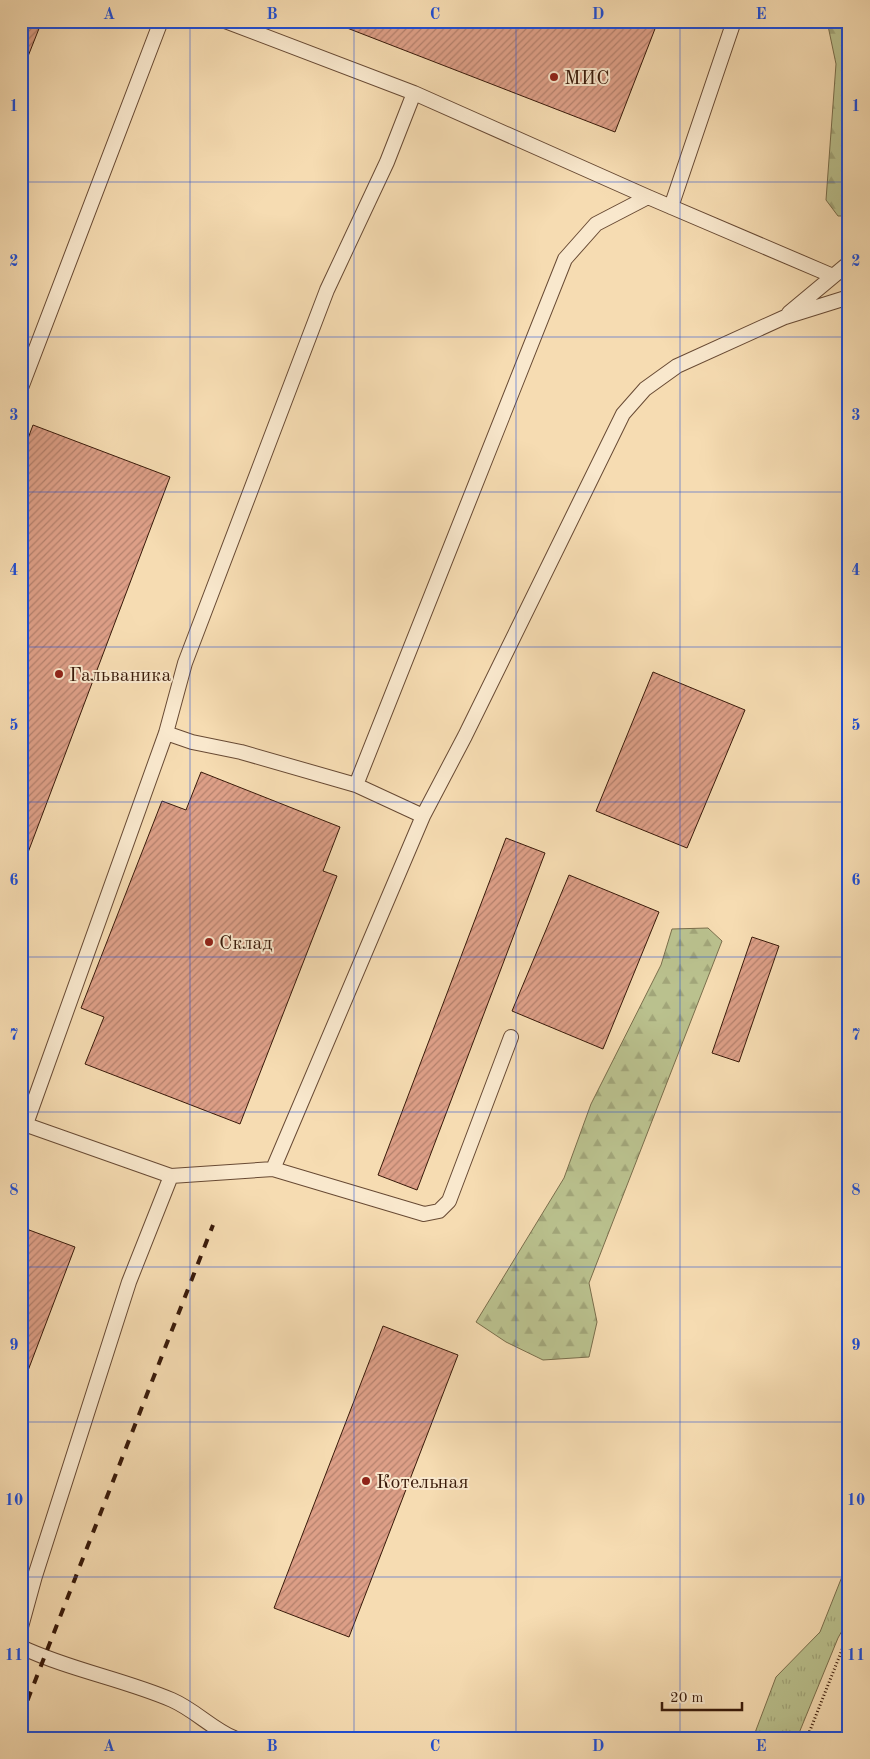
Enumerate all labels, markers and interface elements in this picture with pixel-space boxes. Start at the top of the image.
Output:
text: A [103,7,115,23]
text: B [266,7,278,23]
text: C [430,7,440,23]
text: D [592,7,604,23]
text: E [755,7,767,23]
place label: МИС [564,69,610,89]
marker: МИС [548,71,560,83]
text: 1 [9,99,19,115]
text: 1 [851,99,861,115]
text: 2 [9,254,19,270]
text: 2 [851,254,861,270]
text: 3 [9,408,19,424]
text: 3 [851,408,861,424]
text: 4 [9,563,19,579]
text: 4 [851,563,861,579]
place label: Гальваника [69,666,171,686]
marker: Гальваника [53,668,65,680]
text: 5 [9,718,19,734]
text: 5 [851,718,861,734]
text: 6 [9,873,19,889]
text: 6 [851,873,861,889]
place label: Склад [219,934,272,954]
marker: Склад [203,936,215,948]
text: 7 [9,1028,19,1044]
text: 7 [851,1028,861,1044]
text: 8 [9,1183,19,1199]
text: 8 [851,1183,861,1199]
text: 9 [9,1338,19,1354]
text: 9 [851,1338,861,1354]
place label: Котельная [376,1473,469,1493]
marker: Котельная [360,1475,372,1487]
text: 10 [5,1493,23,1509]
text: 10 [847,1493,865,1509]
text: 11 [5,1648,23,1664]
text: 11 [847,1648,865,1664]
scale bar [662,1679,742,1711]
text: 20 m [670,1691,704,1706]
text: A [103,1739,115,1755]
text: B [266,1739,278,1755]
text: C [430,1739,440,1755]
text: D [592,1739,604,1755]
text: E [755,1739,767,1755]

